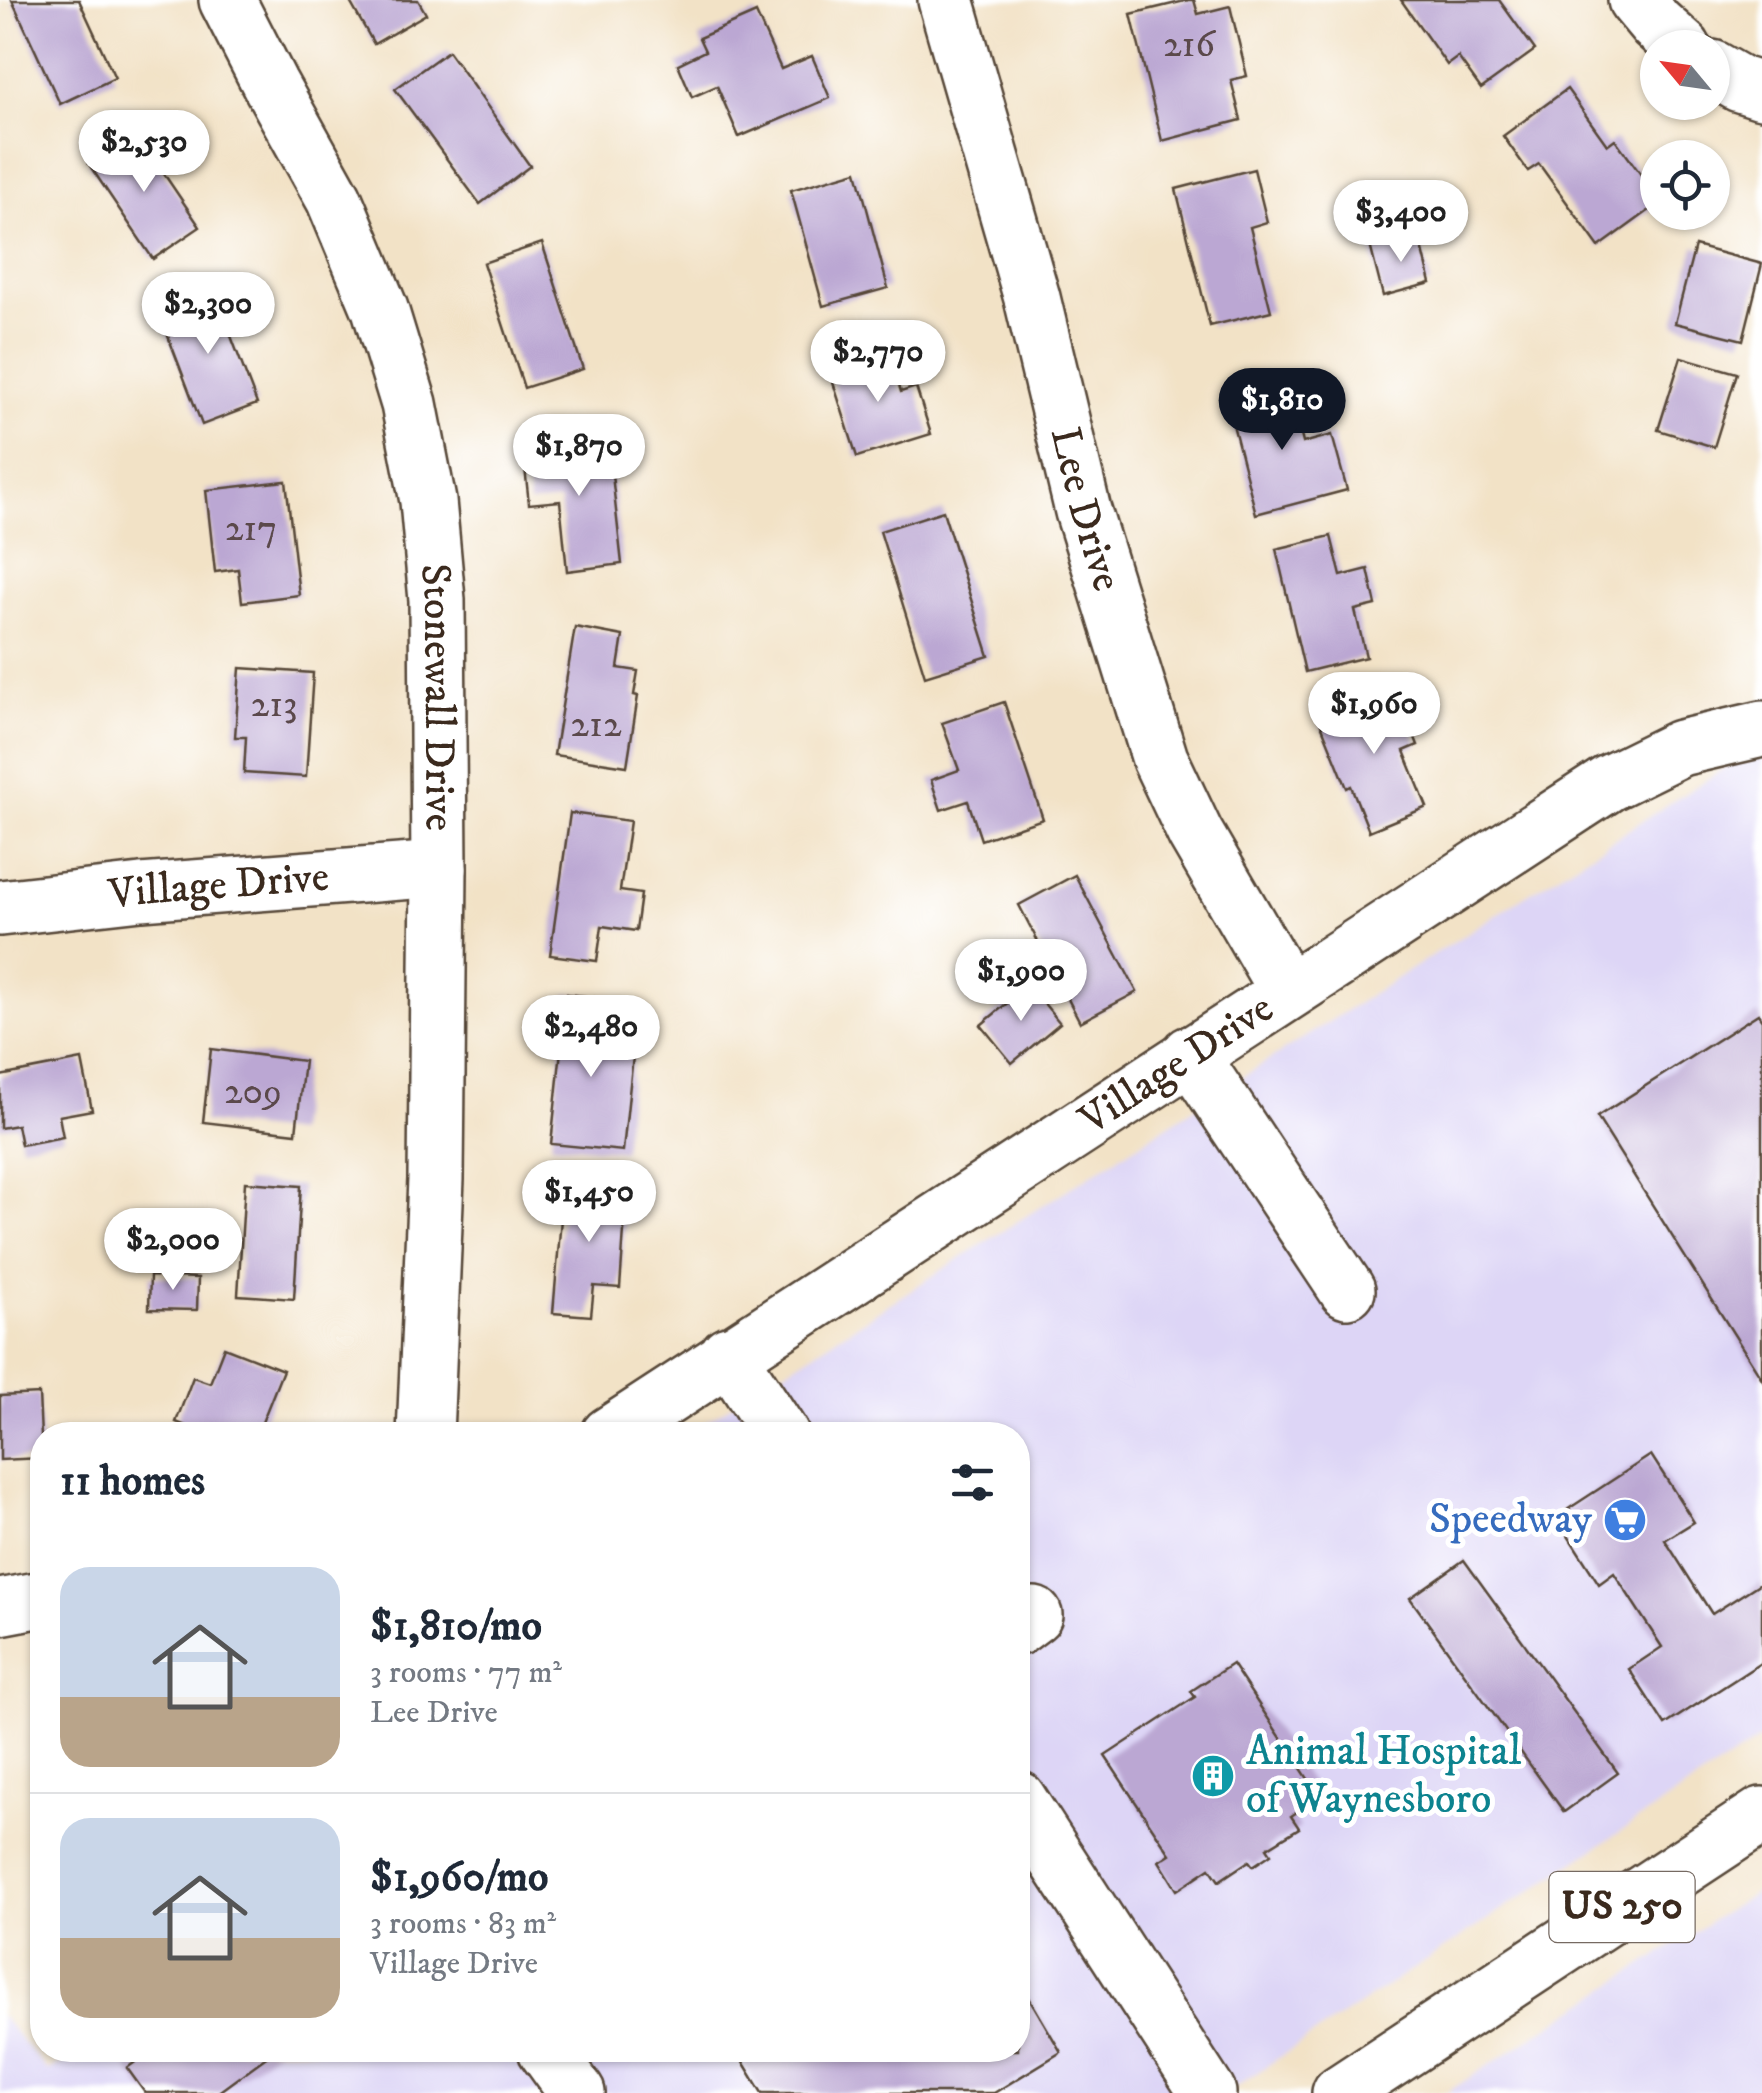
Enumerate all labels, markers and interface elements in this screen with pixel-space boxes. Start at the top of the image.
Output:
house number: 216 [1163,21,1216,69]
north arrow [1640,30,1730,120]
map controls [1640,30,1730,230]
pin: $2,530 [63,110,225,195]
text: $2,530 [101,122,187,162]
button: locate [1640,140,1730,230]
pin: $3,400 [1320,180,1482,265]
text: $3,400 [1355,192,1447,232]
pin: $2,300 [127,272,289,357]
text: $2,300 [164,284,252,324]
pin: $2,770 [797,320,959,405]
text: $2,770 [832,332,924,372]
pin: $1,810 [1201,368,1363,453]
text: $1,810 [1241,380,1323,420]
pin: $1,870 [498,414,660,499]
street label: Lee Drive [1038,422,1132,598]
text: $1,870 [535,426,623,466]
house number: 217 [225,505,277,553]
street label: Stonewall Drive [408,561,465,831]
pin: $1,960 [1293,672,1455,757]
house number: 213 [251,681,297,729]
text: $1,960 [1330,684,1418,724]
house number: 212 [570,701,622,749]
street label: Village Drive [105,852,331,922]
pin: $1,900 [940,939,1102,1024]
text: $1,900 [977,951,1065,991]
street label: Village Drive [1070,983,1284,1147]
pin: $2,480 [510,995,672,1080]
text: $2,480 [544,1007,638,1047]
house number: 209 [224,1068,282,1116]
pin: $1,450 [508,1160,670,1245]
text: $1,450 [544,1172,634,1212]
pin: $2,000 [92,1208,254,1293]
text: $2,000 [126,1220,220,1260]
icon: filters [945,1455,1000,1510]
text: 11 homes [60,1456,205,1508]
place label: Speedway [1429,1494,1593,1546]
supermarket icon: Speedway [1602,1497,1648,1543]
text: $1,810/mo [370,1601,542,1653]
icon: home [140,1607,260,1727]
text: 3 rooms · 77 m² [370,1653,562,1693]
text: Lee Drive [370,1693,498,1733]
place label: Animal Hospital of Waynesboro [1246,1726,1522,1826]
building icon: Animal Hospital of Waynesboro [1190,1753,1236,1799]
text: $1,960/mo [370,1852,548,1904]
icon: home [140,1858,260,1978]
road number: US 250 [1550,1872,1694,1942]
text: 3 rooms · 83 m² [370,1904,556,1944]
text: Village Drive [370,1944,538,1984]

